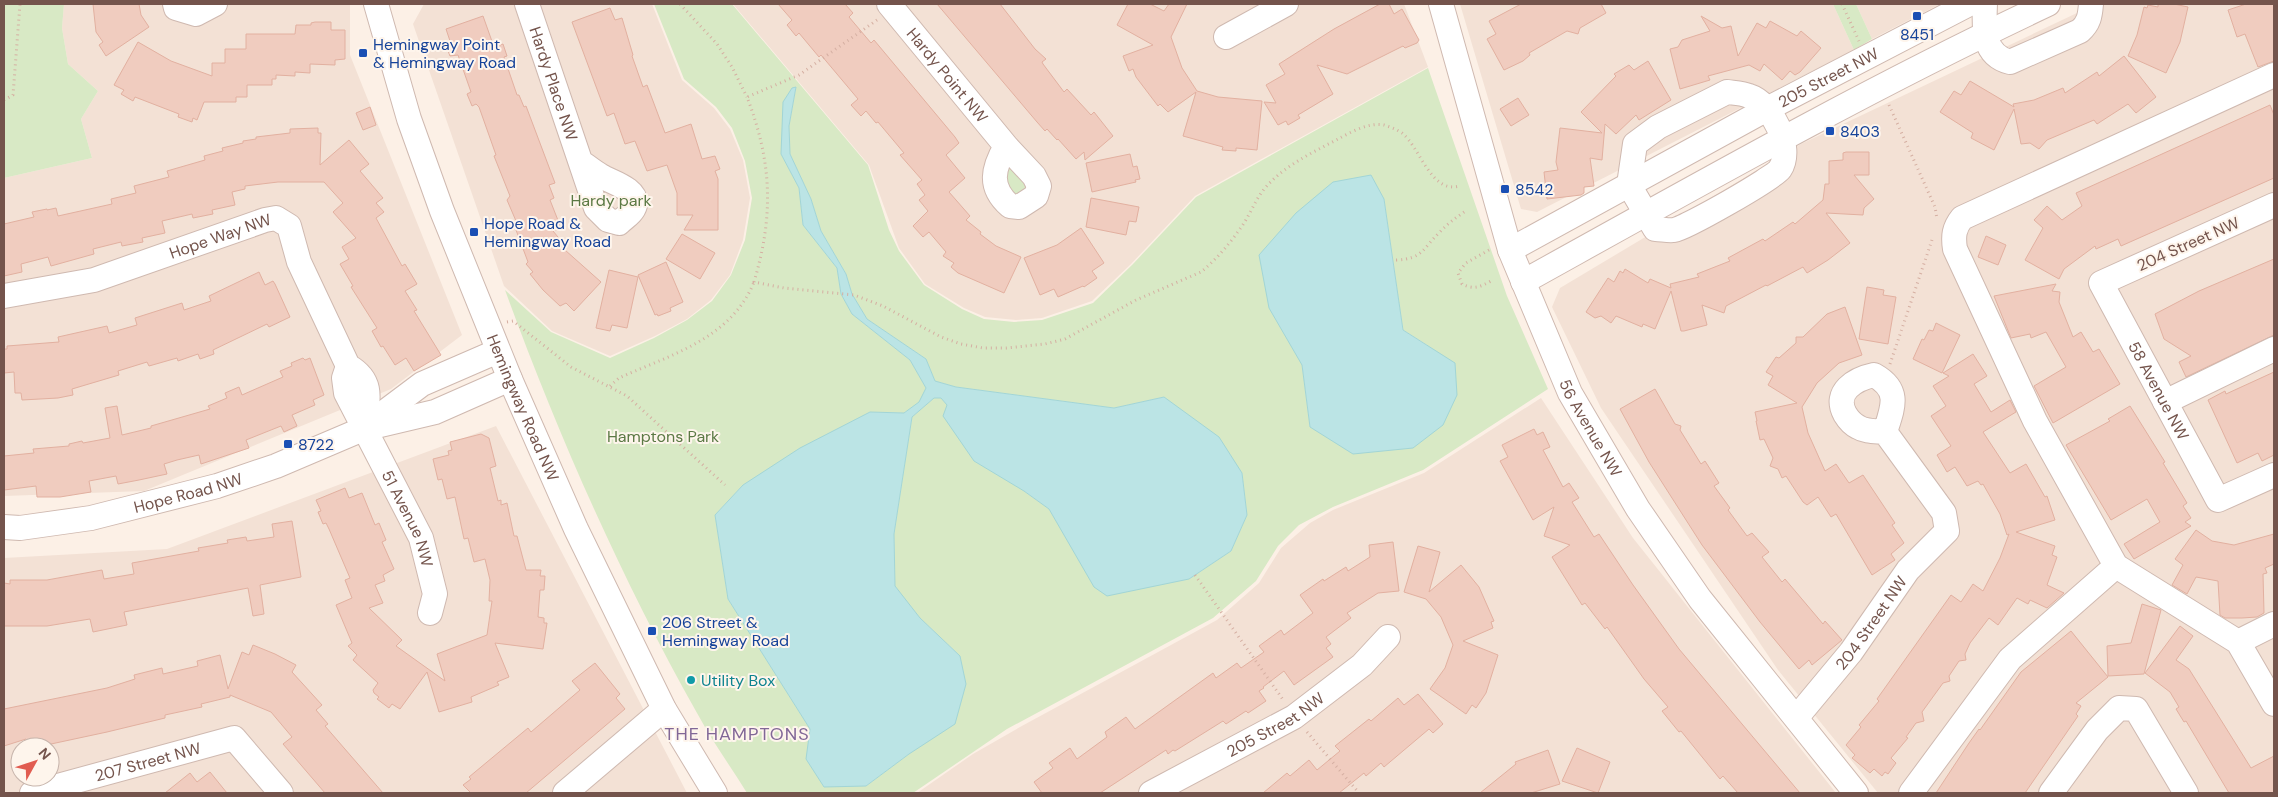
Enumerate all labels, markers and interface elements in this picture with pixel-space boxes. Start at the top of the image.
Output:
marker: 8451 [1911,10,1923,22]
street label: Hardy Point NW [902,23,993,127]
street label: Hardy Place NW [525,24,583,144]
place label: 8451 [1900,24,1934,45]
place label: Hemingway Point & Hemingway Road [373,34,516,73]
street label: 205 Street NW [1774,42,1882,112]
marker: Hemingway Point & Hemingway Road [357,47,369,59]
place label: 8403 [1840,121,1880,142]
marker: 8403 [1824,125,1836,137]
place label: 8542 [1515,179,1553,200]
marker: 8542 [1499,183,1511,195]
park label: Hardy park [570,190,652,211]
street label: Hope Way NW [166,208,274,263]
street label: 204 Street NW [2133,212,2243,276]
place label: Hope Road & Hemingway Road [484,213,611,252]
marker: Hope Road & Hemingway Road [468,226,480,238]
street label: Hemingway Road NW [482,331,564,485]
street label: 58 Avenue NW [2124,338,2194,444]
street label: 56 Avenue NW [1555,376,1627,481]
park label: Hamptons Park [607,426,719,447]
place label: 8722 [298,434,334,455]
marker: 8722 [282,438,294,450]
street label: 51 Avenue NW [377,466,438,569]
street label: Hope Road NW [131,467,246,517]
street label: 204 Street NW [1830,571,1912,674]
place label: 206 Street & Hemingway Road [662,612,789,651]
marker: 206 Street & Hemingway Road [646,625,658,637]
place label: Utility Box [701,670,775,691]
marker: Utility Box [685,674,697,686]
street label: 205 Street NW [1223,687,1329,762]
district label: THE HAMPTONS [664,722,810,746]
north arrow [10,737,60,787]
street label: 207 Street NW [93,737,204,786]
text: N [35,744,55,763]

